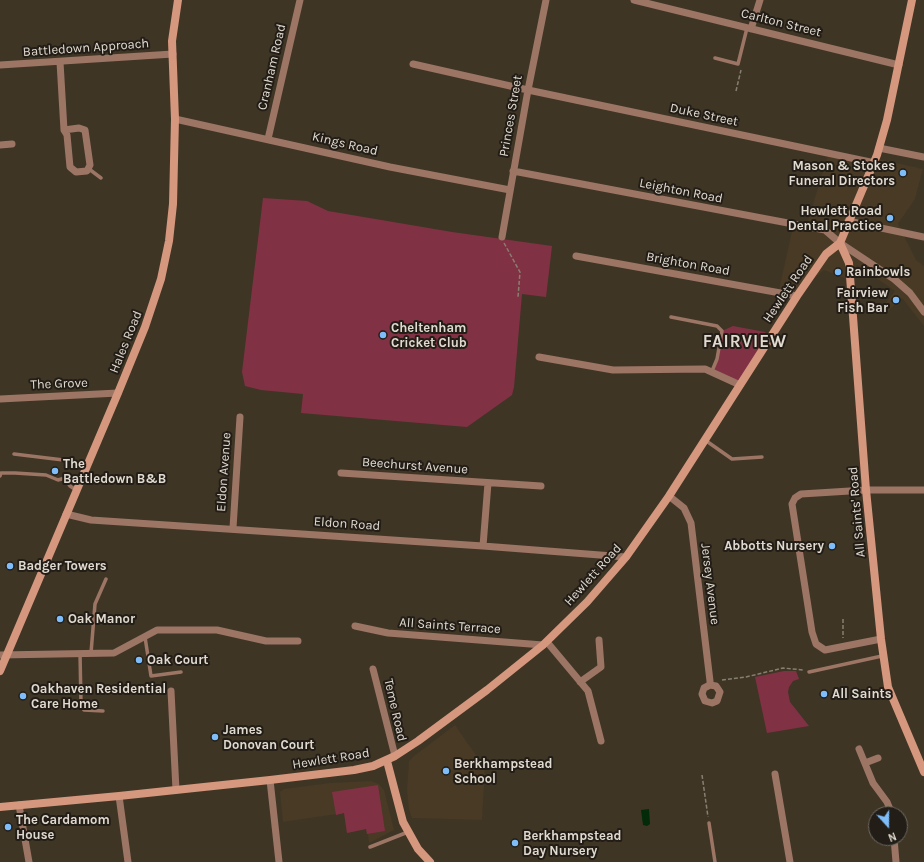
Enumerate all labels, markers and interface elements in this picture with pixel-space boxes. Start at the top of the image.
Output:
street label: Carlton Street [739,6,823,40]
street label: Cranham Road [255,22,289,112]
street label: Battledown Approach [22,36,150,60]
street label: Princes Street [496,74,526,158]
street label: Duke Street [669,100,739,130]
street label: Kings Road [311,129,379,159]
place label: Mason & Stokes Funeral Directors [789,158,895,189]
marker: Mason & Stokes Funeral Directors [898,168,908,178]
street label: Leighton Road [638,175,724,207]
place label: Hewlett Road Dental Practice [788,203,882,234]
marker: Hewlett Road Dental Practice [885,213,895,223]
street label: Brighton Road [645,249,731,279]
street label: Hewlett Road [760,252,816,326]
place label: Rainbowls [846,264,910,280]
marker: Rainbowls [833,267,843,277]
place label: Fairview Fish Bar [836,285,888,316]
marker: Fairview Fish Bar [891,295,901,305]
street label: Hales Road [106,308,146,376]
place label: Cheltenham Cricket Club [391,320,467,351]
marker: Cheltenham Cricket Club [378,330,388,340]
district label: FAIRVIEW [703,332,787,352]
street label: The Grove [30,375,88,393]
street label: Eldon Avenue [213,432,235,512]
street label: Beechurst Avenue [362,455,468,477]
place label: The Battledown B&B [63,456,166,487]
marker: The Battledown B&B [50,466,60,476]
street label: All Saints' Road [845,466,869,558]
street label: Eldon Road [313,514,381,534]
place label: Abbotts Nursery [724,538,824,554]
street label: Hewlett Road [561,541,625,609]
marker: Abbotts Nursery [827,541,837,551]
street label: Jersey Avenue [697,542,723,626]
place label: Badger Towers [18,558,107,574]
marker: Badger Towers [5,561,15,571]
place label: Oak Manor [68,611,135,627]
marker: Oak Manor [55,614,65,624]
street label: All Saints Terrace [399,615,501,637]
place label: Oak Court [147,652,208,668]
marker: Oak Court [134,655,144,665]
street label: Teme Road [380,677,410,743]
place label: Oakhaven Residential Care Home [31,681,166,712]
place label: All Saints [832,686,892,702]
marker: All Saints [819,689,829,699]
marker: Oakhaven Residential Care Home [18,691,28,701]
place label: James Donovan Court [223,722,314,753]
marker: James Donovan Court [210,732,220,742]
street label: Hewlett Road [291,745,371,773]
place label: Berkhampstead School [454,756,553,787]
marker: Berkhampstead School [441,766,451,776]
north arrow [868,806,908,846]
place label: The Cardamom House [16,812,110,843]
marker: The Cardamom House [3,822,13,832]
place label: Berkhampstead Day Nursery [523,828,622,859]
text: N [886,829,898,844]
marker: Berkhampstead Day Nursery [510,838,520,848]

